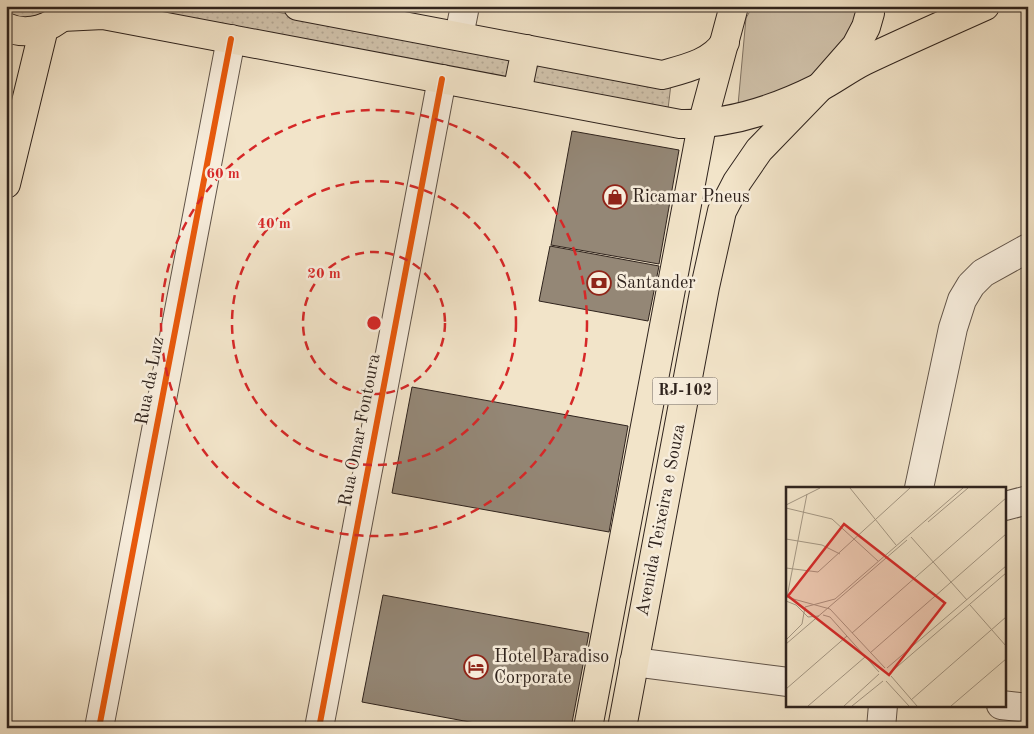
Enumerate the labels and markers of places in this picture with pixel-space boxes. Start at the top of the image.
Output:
shop icon: Ricamar Pneus [602,184,628,210]
place label: Ricamar Pneus [632,188,750,206]
bank icon: Santander [586,270,612,296]
place label: Santander [616,274,696,292]
centre of rings [365,314,383,332]
place label: Hotel Paradiso Corporate [494,648,609,687]
hotel icon: Hotel Paradiso Corporate [463,654,489,680]

